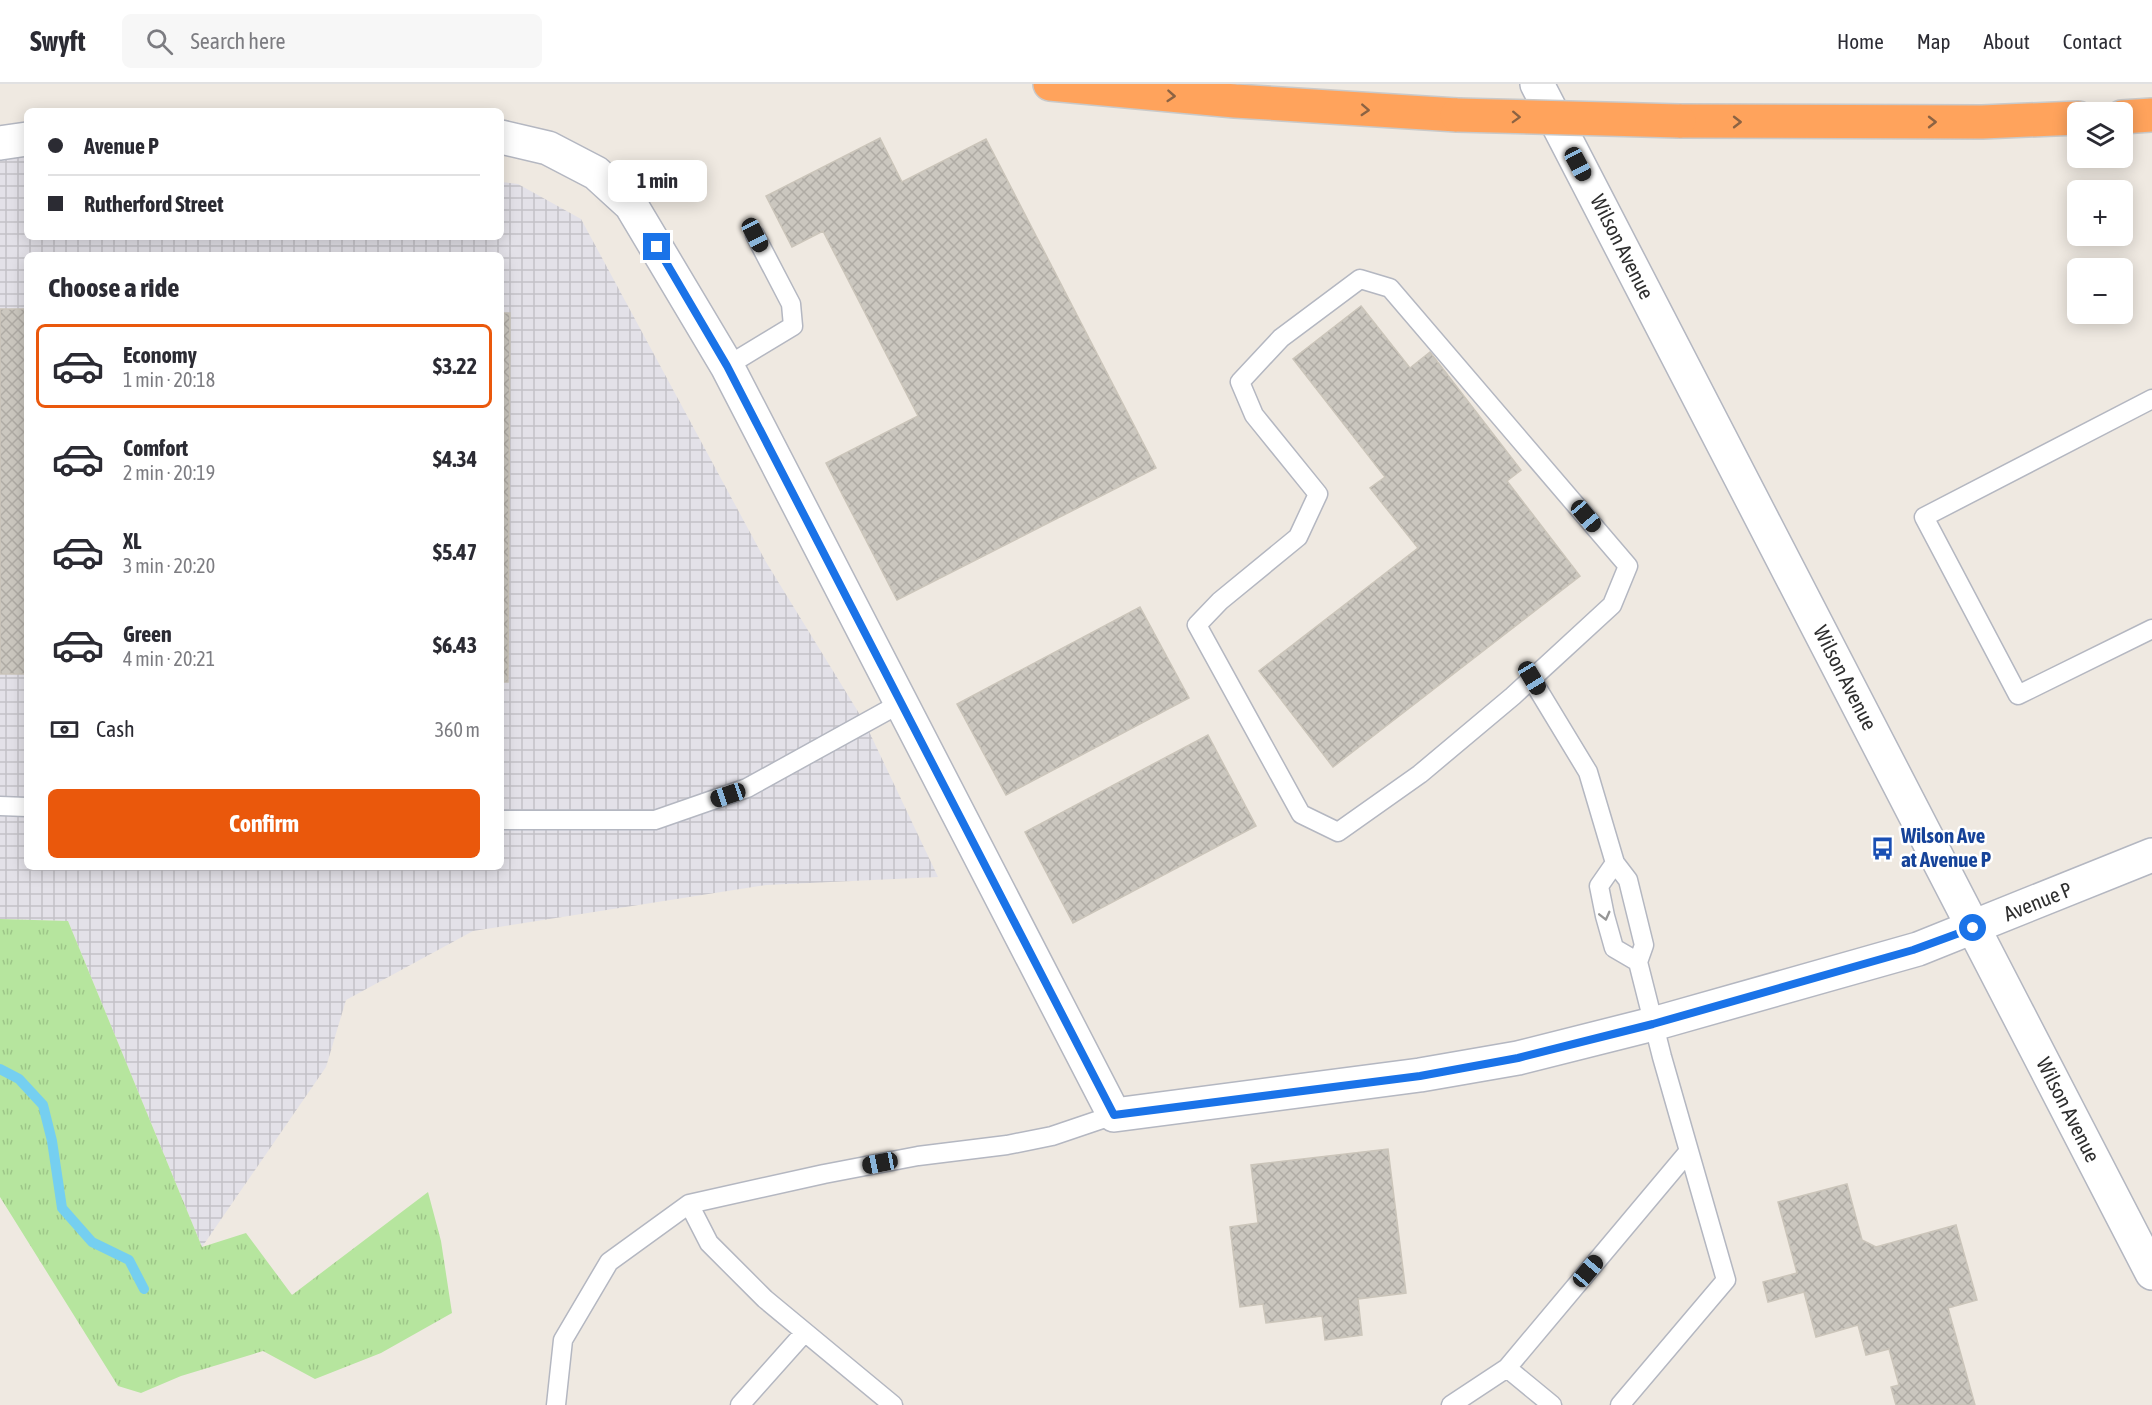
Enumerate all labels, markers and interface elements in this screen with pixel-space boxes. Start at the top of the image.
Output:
search box [122,14,542,68]
text: Swyft [30,25,86,57]
icon: search [143,25,176,58]
text: Search here [191,28,285,54]
text: Home [1837,29,1884,53]
text: Map [1917,29,1951,53]
text: About [1984,29,2030,53]
text: Contact [2063,29,2122,53]
one-way arrow [1166,89,1175,102]
map controls [2067,102,2133,324]
button: layers [2067,102,2133,168]
one-way arrow [1361,103,1370,116]
one-way arrow [1511,111,1520,123]
one-way arrow [1733,116,1742,128]
one-way arrow [1928,116,1937,128]
text: Avenue P [84,133,159,159]
car [1562,144,1594,184]
callout: 1 min [608,160,706,202]
text: 1 min [637,169,678,192]
button: + [2067,180,2133,246]
street label: Wilson Avenue [1586,190,1659,303]
text: Rutherford Street [84,191,224,217]
car [739,215,771,255]
route end [643,233,670,260]
button: − [2067,258,2133,324]
text: Choose a ride [48,272,180,303]
icon: car [51,339,105,393]
text: Economy [123,342,197,368]
text: $3.22 [433,353,477,379]
text: 1 min · 20:18 [123,368,215,391]
icon: car [51,432,105,486]
text: Comfort [123,435,188,461]
text: $4.34 [433,446,477,472]
text: 2 min · 20:19 [123,461,215,484]
car [1568,496,1604,536]
icon: car [51,525,105,579]
text: XL [123,528,141,554]
text: $5.47 [433,539,477,565]
text: 3 min · 20:20 [123,554,215,577]
icon: car [51,618,105,672]
text: Green [123,621,172,647]
street label: Wilson Avenue [1809,621,1882,734]
text: $6.43 [433,632,477,658]
text: 4 min · 20:21 [123,647,215,670]
car [1515,658,1549,698]
icon: cash [48,713,81,746]
text: Cash [96,716,135,742]
text: 360 m [435,718,480,741]
car [708,781,748,809]
button: Confirm [48,789,480,858]
place label: Wilson Ave at Avenue P [1900,823,1992,871]
bus stop icon: Wilson Ave at Avenue P [1870,835,1896,861]
street label: Avenue P [2000,877,2075,926]
one-way arrow [1598,911,1611,921]
route start [1959,914,1986,941]
street label: Wilson Avenue [2032,1053,2105,1166]
car [861,1151,899,1175]
car [1570,1251,1606,1291]

